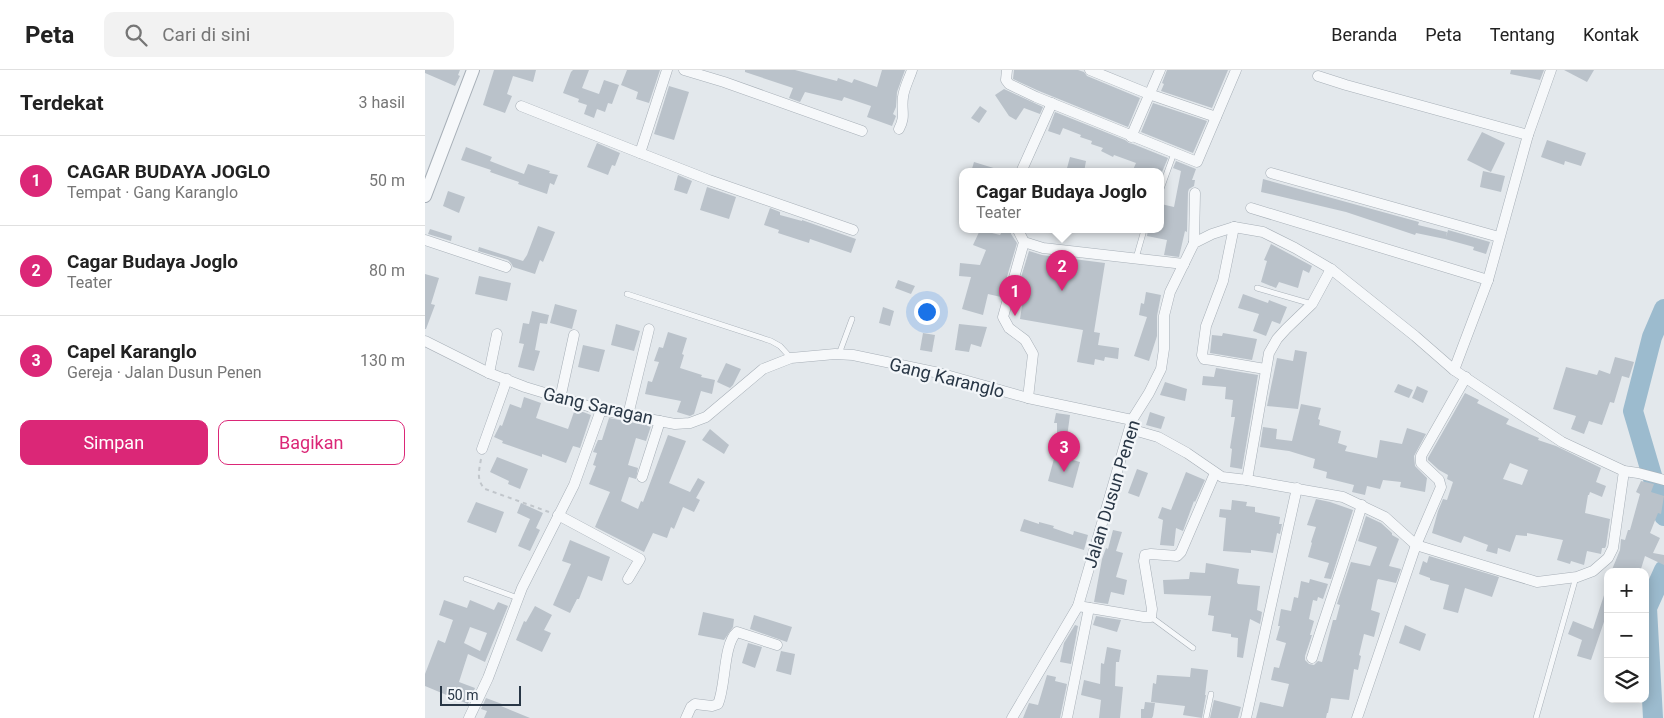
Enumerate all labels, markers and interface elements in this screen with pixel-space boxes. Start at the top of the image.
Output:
search box [104,12,454,57]
text: Peta [25,21,74,49]
icon: search [122,21,150,49]
text: Cari di sini [162,23,250,46]
text: Beranda [1331,24,1397,45]
text: Peta [1425,24,1462,45]
text: Tentang [1490,24,1555,45]
text: Kontak [1583,24,1639,45]
text: Terdekat [20,91,104,115]
text: 3 hasil [358,93,405,112]
text: CAGAR BUDAYA JOGLO [67,160,270,183]
popup [959,168,1164,233]
text: 1 [31,171,41,190]
text: 50 m [369,171,405,190]
text: Cagar Budaya Joglo [976,180,1147,203]
text: Tempat · Gang Karanglo [67,183,238,202]
text: Teater [976,203,1021,222]
text: Cagar Budaya Joglo [67,250,238,273]
pin: 2 [1046,250,1078,291]
text: 2 [31,261,41,280]
text: 80 m [369,261,405,280]
text: Teater [67,273,112,292]
pin: 1 [999,275,1031,316]
your location [914,299,940,325]
text: Capel Karanglo [67,340,197,363]
text: 3 [31,351,41,370]
text: 130 m [360,351,405,370]
street label: Gang Karanglo [887,353,1007,402]
text: Gereja · Jalan Dusun Penen [67,363,262,382]
street label: Gang Saragan [541,383,655,428]
street label: Jalan Dusun Penen [1079,417,1144,570]
button: Simpan [20,420,208,465]
button: Bagikan [218,420,405,465]
pin: 3 [1048,431,1080,472]
map controls [1604,568,1649,703]
button: + [1604,568,1649,613]
button: − [1604,613,1649,658]
button: layers [1604,658,1649,703]
scale bar [440,683,521,706]
text: 50 m [447,687,479,703]

